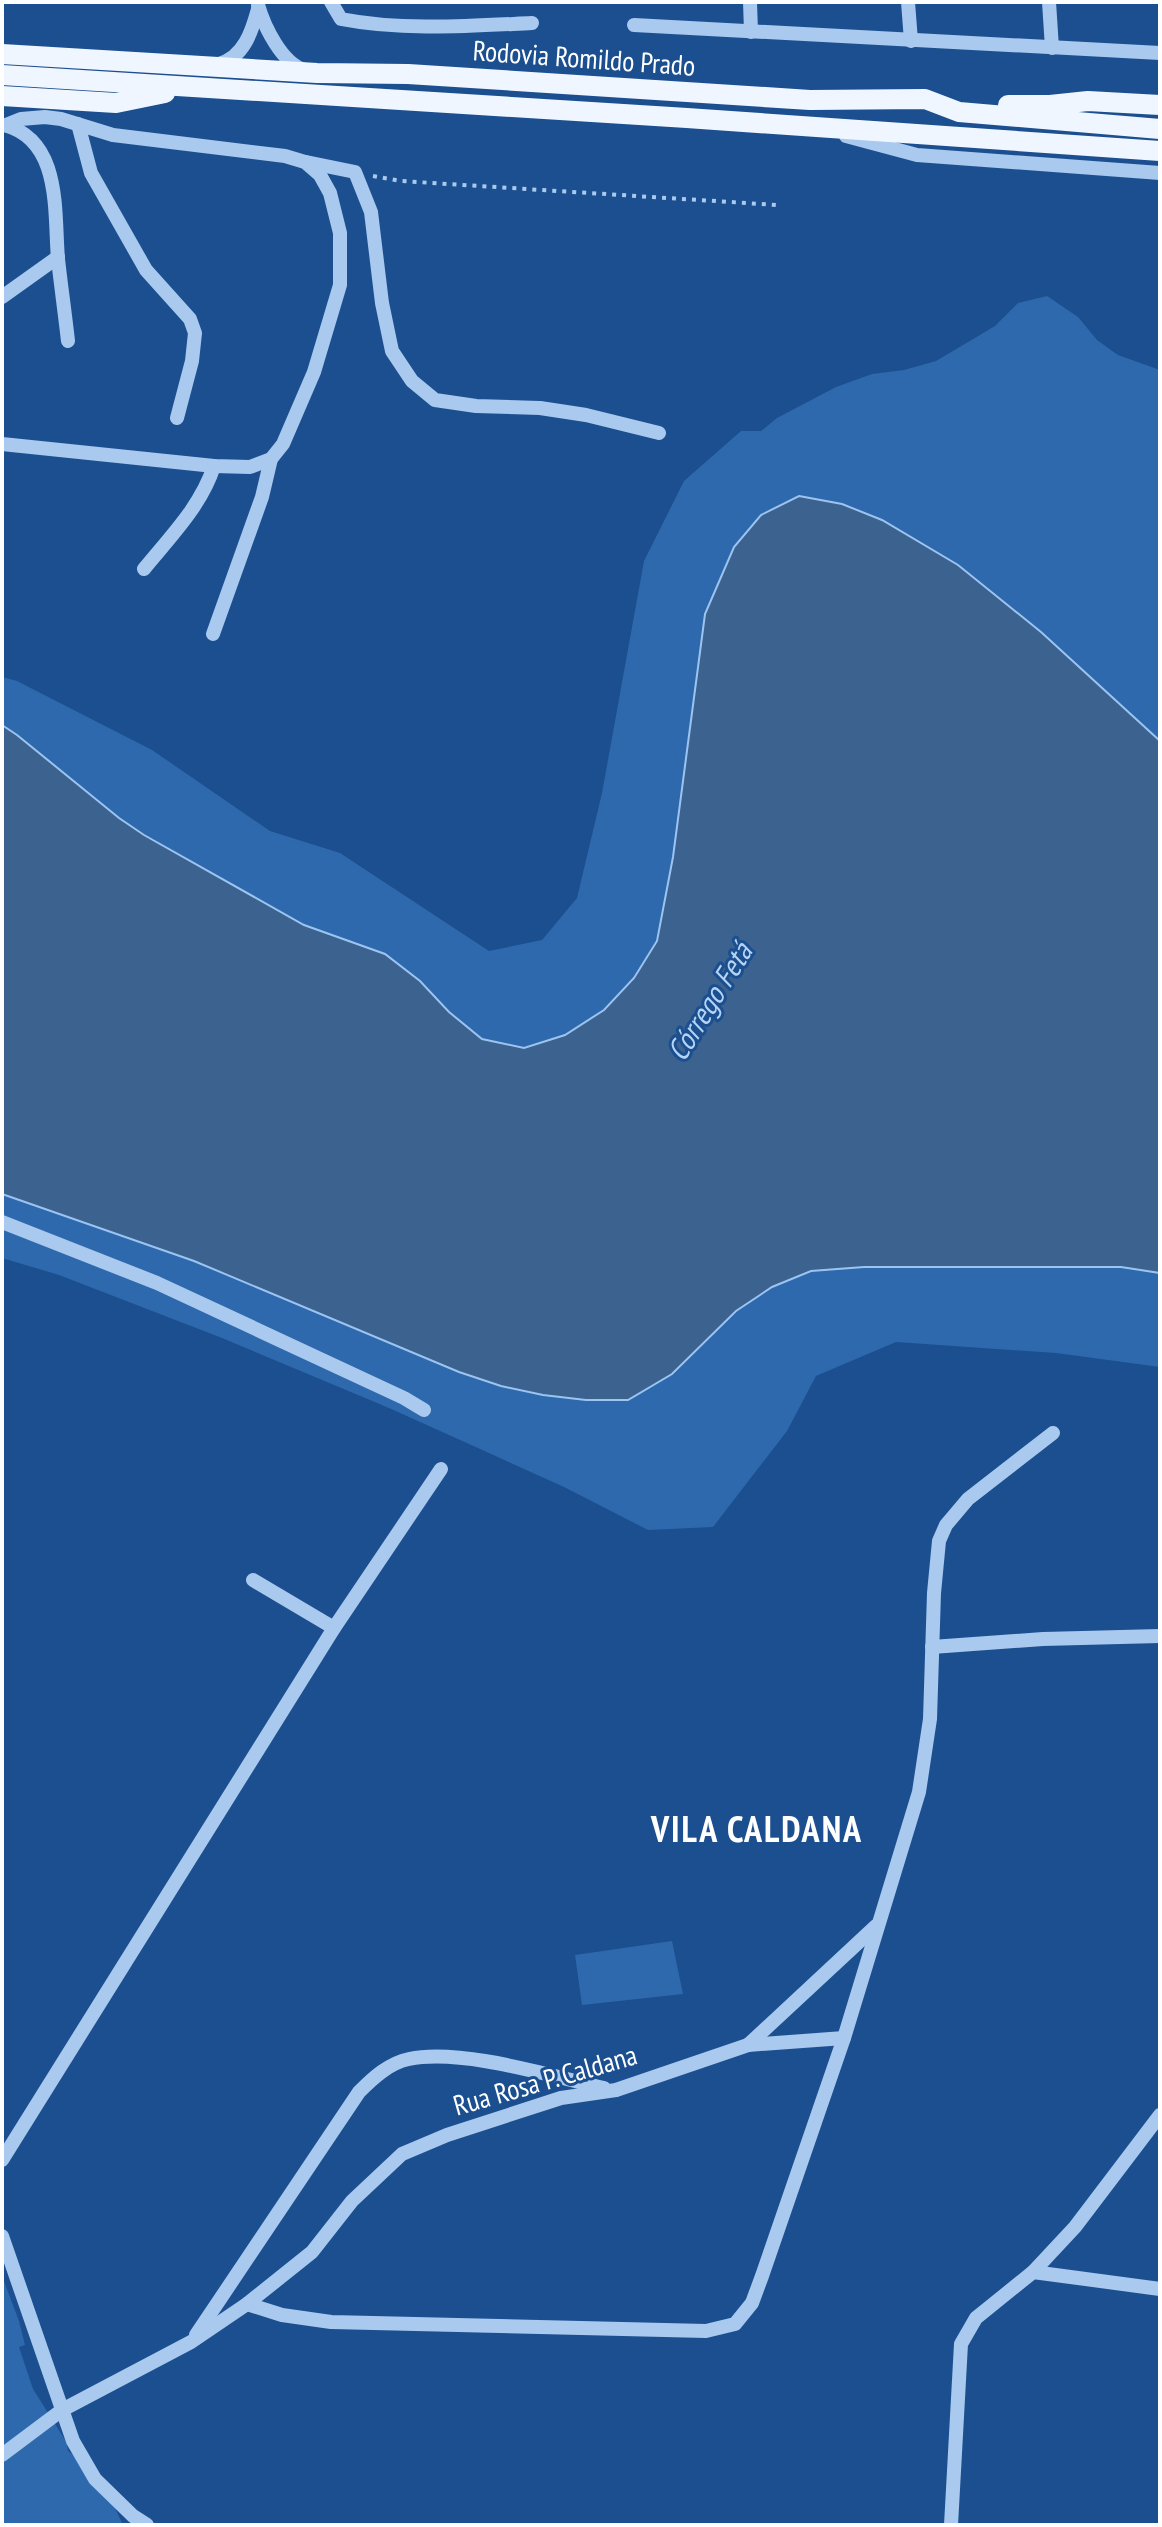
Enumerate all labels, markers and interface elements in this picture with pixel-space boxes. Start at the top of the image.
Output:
street label: Rodovia Romildo Prado [472,31,696,84]
water label: Córrego Fetá [657,933,761,1067]
district label: VILA CALDANA [650,1805,863,1852]
street label: Rua Rosa P. Caldana [449,2036,641,2123]

